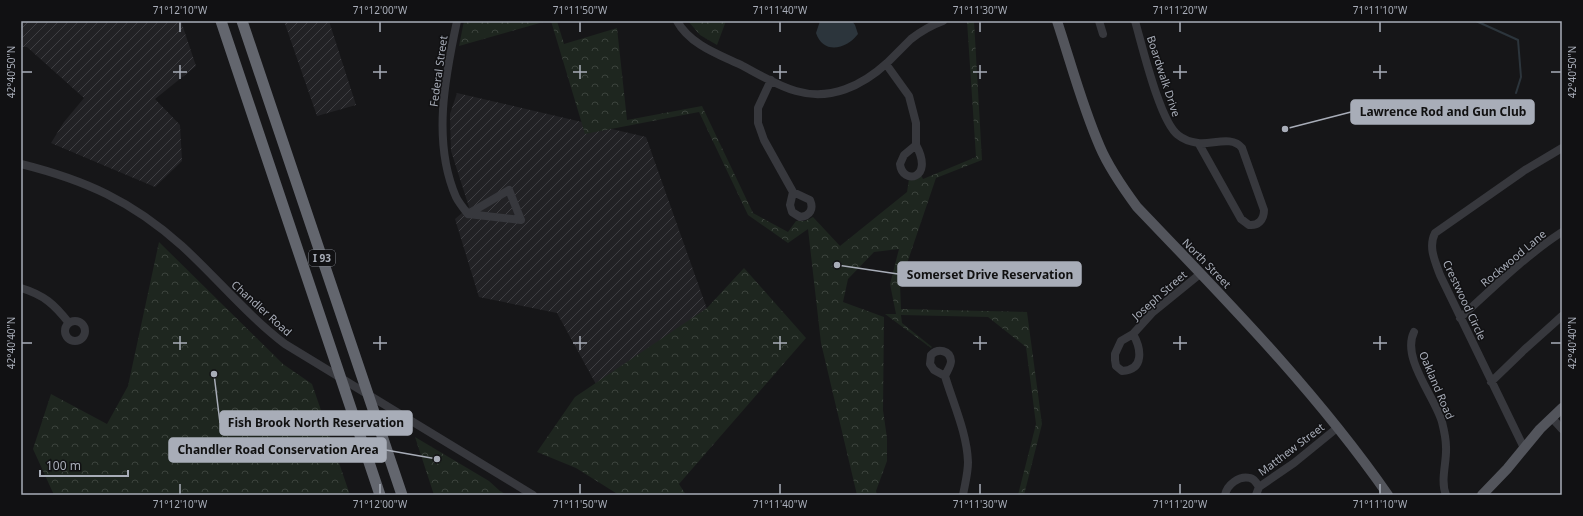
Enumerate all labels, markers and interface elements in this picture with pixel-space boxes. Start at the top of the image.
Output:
text: 71°12'10"W [153,3,208,17]
text: 71°12'00"W [353,3,408,17]
text: 71°11'50"W [553,3,608,17]
text: 71°11'40"W [753,3,808,17]
text: 71°11'30"W [953,3,1008,17]
text: 71°11'20"W [1153,3,1208,17]
text: 71°11'10"W [1353,3,1408,17]
street label: Boardwalk Drive [1144,33,1184,119]
street label: Federal Street [426,34,450,108]
text: 42°40'50"N [4,46,18,98]
text: 42°40'50"N [1565,46,1579,98]
callout: Lawrence Rod and Gun Club [1351,100,1534,124]
text: Lawrence Rod and Gun Club [1360,103,1527,120]
street label: Rockwood Lane [1477,226,1549,290]
street label: North Street [1179,235,1235,291]
road number: I 93 [309,250,335,266]
street label: Crestwood Circle [1440,258,1490,342]
callout: Somerset Drive Reservation [898,262,1081,286]
text: Somerset Drive Reservation [907,266,1073,283]
street label: Joseph Street [1128,267,1190,324]
street label: Chandler Road [229,277,295,339]
text: 42°40'40"N [4,317,18,369]
text: 42°40'40"N [1565,317,1579,369]
street label: Oakland Road [1416,349,1458,421]
callout: Fish Brook North Reservation [220,411,412,435]
text: Fish Brook North Reservation [228,414,404,431]
street label: Matthew Street [1255,419,1327,479]
callout: Chandler Road Conservation Area [169,438,386,462]
text: Chandler Road Conservation Area [177,441,379,458]
scale bar [40,452,128,478]
text: 100 m [46,457,81,474]
text: 71°12'10"W [153,497,208,511]
text: 71°12'00"W [353,497,408,511]
text: 71°11'50"W [553,497,608,511]
text: 71°11'40"W [753,497,808,511]
text: 71°11'30"W [953,497,1008,511]
text: 71°11'20"W [1153,497,1208,511]
text: 71°11'10"W [1353,497,1408,511]

